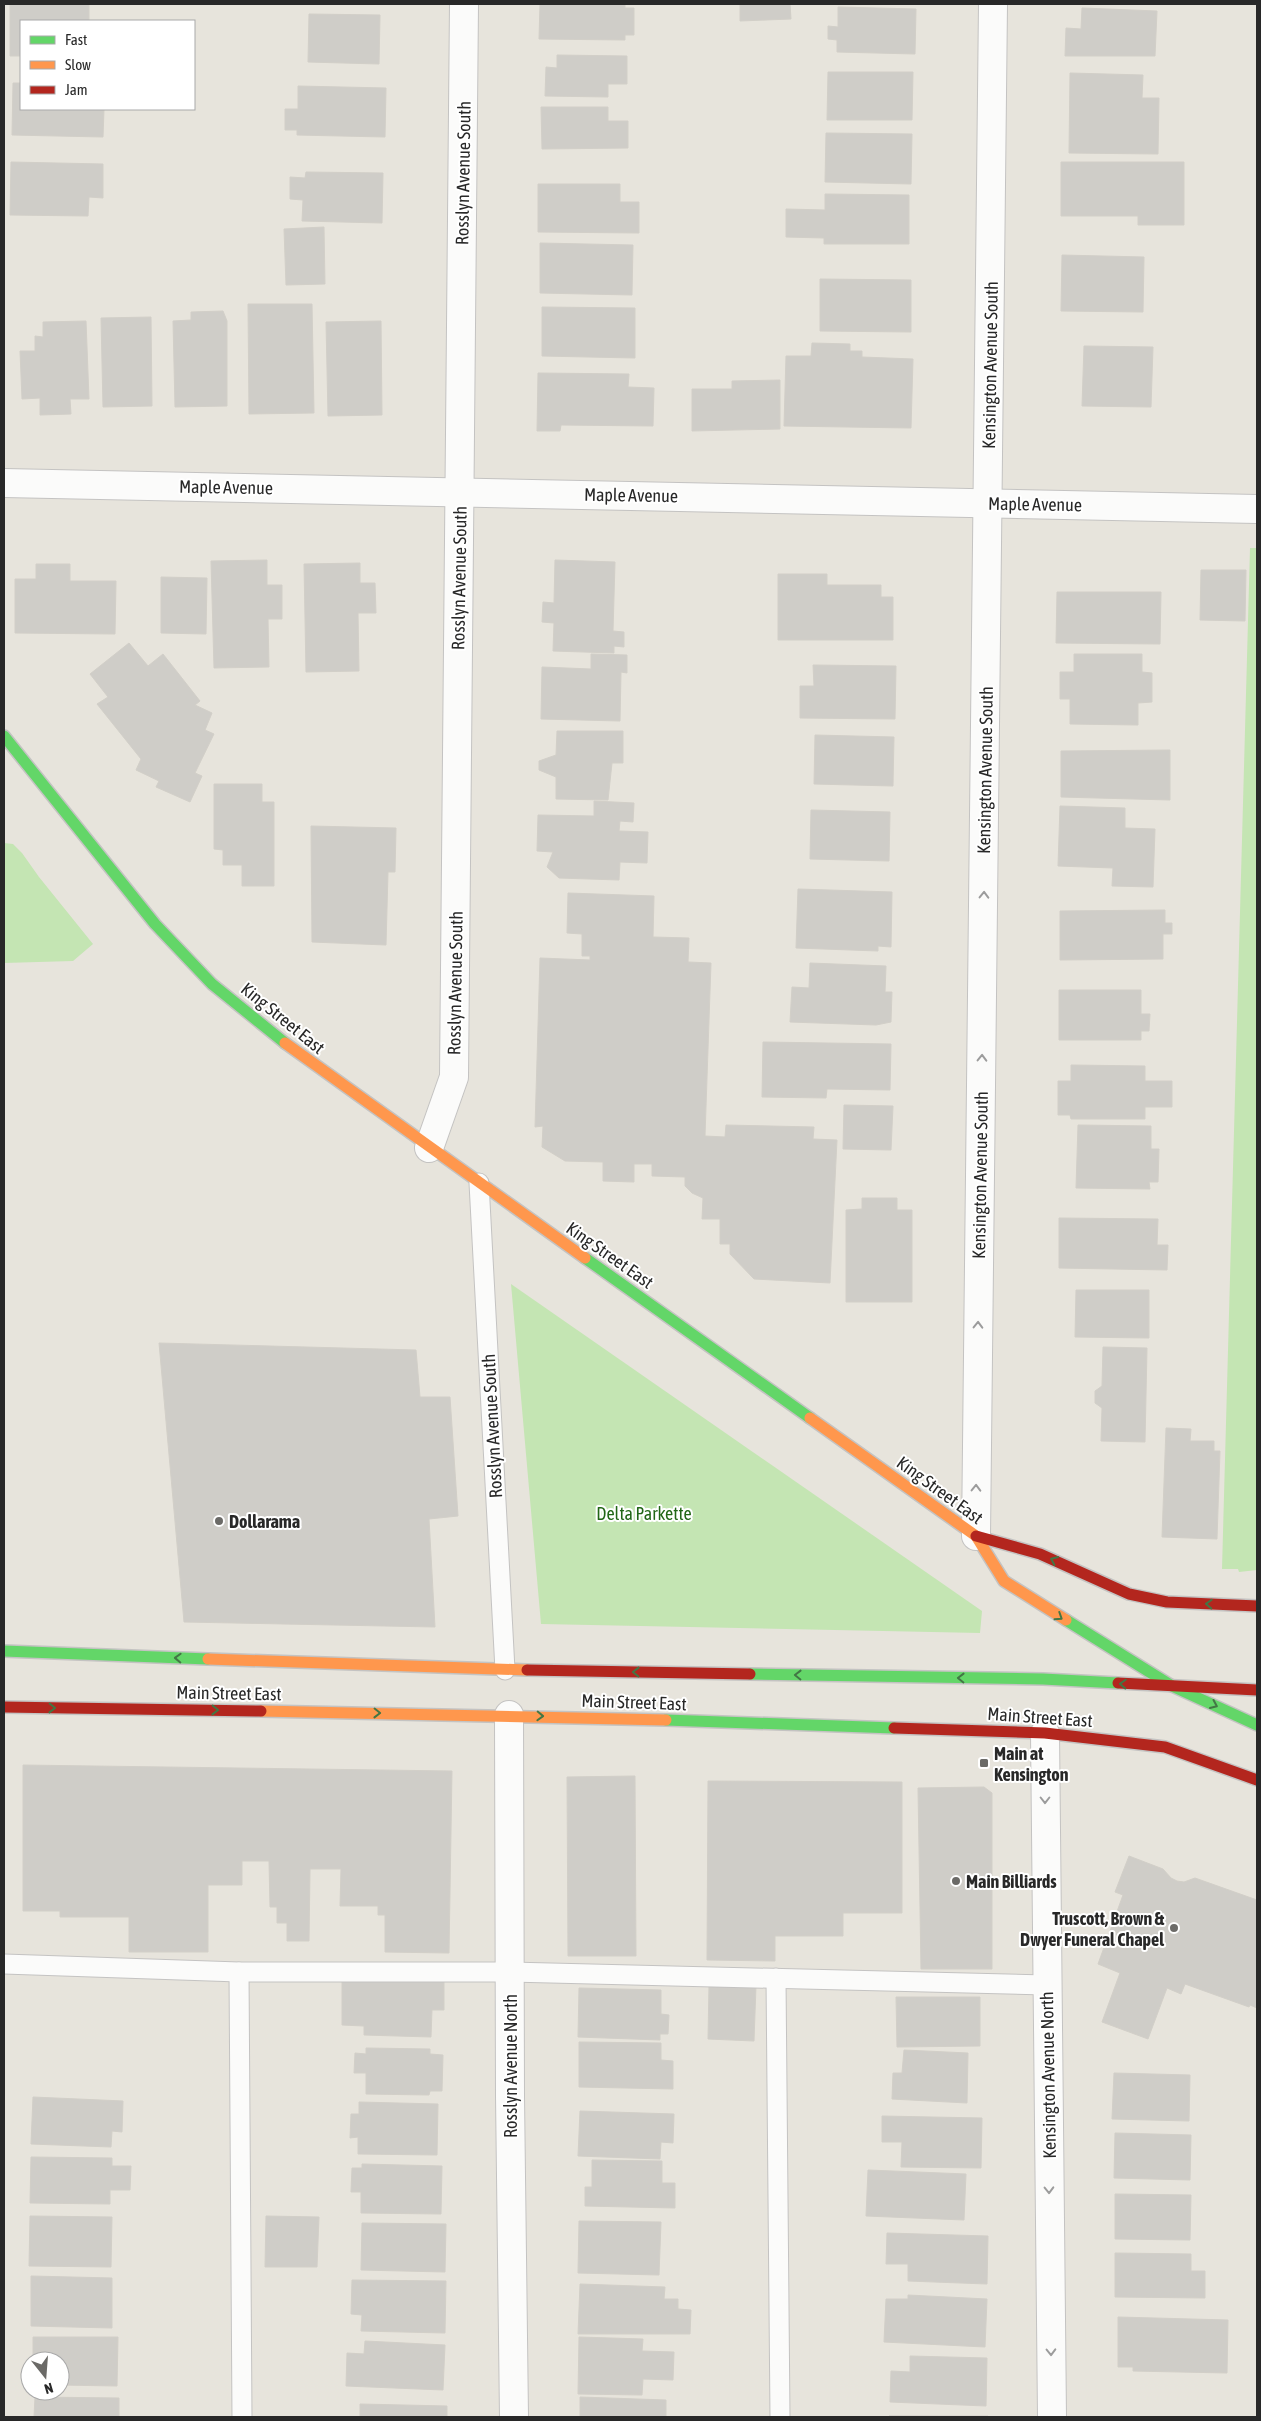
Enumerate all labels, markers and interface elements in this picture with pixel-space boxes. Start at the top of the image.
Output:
legend [20,20,195,110]
text: Fast [65,31,87,48]
text: Slow [65,56,91,73]
text: Jam [65,81,88,98]
street label: Rosslyn Avenue South [451,101,475,245]
street label: Kensington Avenue South [978,281,1002,449]
street label: Maple Avenue [179,476,273,498]
street label: Maple Avenue [584,484,678,506]
street label: Maple Avenue [988,493,1082,515]
street label: Rosslyn Avenue South [447,506,471,650]
street label: Kensington Avenue South [973,686,997,854]
one-way arrow [979,891,989,898]
street label: Rosslyn Avenue South [443,911,467,1055]
street label: King Street East [237,978,329,1058]
one-way arrow [976,1053,987,1061]
street label: Kensington Avenue South [968,1091,992,1259]
street label: King Street East [562,1217,658,1293]
one-way arrow [973,1321,983,1328]
street label: Rosslyn Avenue South [478,1353,506,1499]
street label: King Street East [893,1452,987,1528]
one-way arrow [971,1483,981,1491]
park label: Delta Parkette [596,1503,692,1524]
place label: Dollarama [229,1511,300,1532]
marker: Dollarama [213,1515,225,1527]
one-way arrow [1050,1556,1059,1567]
one-way arrow [1204,1598,1212,1609]
one-way arrow [1054,1610,1063,1620]
one-way arrow [174,1652,182,1663]
one-way arrow [631,1667,639,1677]
one-way arrow [794,1670,802,1680]
one-way arrow [956,1673,964,1683]
one-way arrow [1119,1678,1127,1689]
street label: Main Street East [176,1682,282,1704]
street label: Main Street East [581,1690,687,1714]
one-way arrow [1209,1699,1218,1710]
one-way arrow [49,1703,57,1713]
street label: Main Street East [987,1703,1093,1731]
one-way arrow [211,1705,219,1716]
one-way arrow [374,1708,382,1718]
one-way arrow [536,1711,544,1722]
place label: Main at Kensington [994,1743,1069,1785]
marker: Main at Kensington [978,1757,990,1769]
one-way arrow [1040,1796,1050,1804]
place label: Main Billiards [966,1871,1057,1892]
marker: Main Billiards [950,1875,962,1887]
place label: Truscott, Brown & Dwyer Funeral Chapel [1020,1908,1165,1950]
marker: Truscott, Brown & Dwyer Funeral Chapel [1168,1922,1180,1934]
street label: Kensington Avenue North [1036,1991,1060,2159]
street label: Rosslyn Avenue North [500,1994,521,2138]
one-way arrow [1044,2186,1054,2194]
one-way arrow [1046,2348,1056,2356]
north arrow [20,2351,70,2401]
text: N [43,2380,55,2397]

